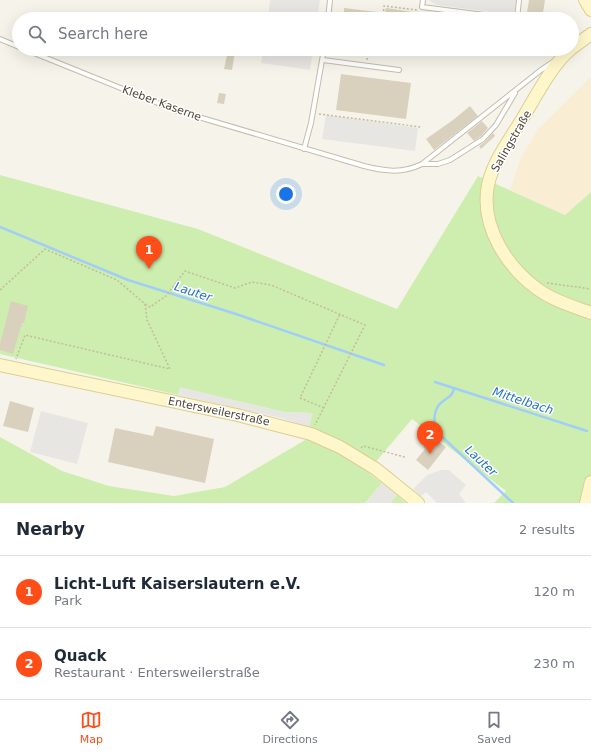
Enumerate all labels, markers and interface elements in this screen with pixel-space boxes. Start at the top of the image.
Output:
search box [12,12,579,56]
icon: search [26,23,48,45]
text: Search here [58,25,148,43]
street label: Kleber Kaserne [121,83,203,124]
street label: Salingstraße [489,108,534,174]
your location [276,184,296,204]
pin: 1 [136,236,162,269]
water label: Lauter [172,279,215,305]
water label: Mittelbach [491,385,555,417]
street label: Entersweilerstraße [167,394,271,429]
pin: 2 [417,421,443,454]
water label: Lauter [462,443,501,480]
text: Nearby [16,519,85,539]
text: 2 results [519,522,575,537]
text: Licht-Luft Kaiserslautern e.V. [54,575,301,593]
text: 1 [24,584,34,599]
text: 120 m [533,584,575,599]
text: Park [54,593,82,608]
text: Quack [54,647,106,665]
text: 2 [24,656,34,671]
text: 230 m [533,656,575,671]
text: Restaurant · Entersweilerstraße [54,665,260,680]
tab: Map [80,709,103,746]
tab: Directions [262,709,318,746]
tab: Saved [477,709,511,746]

